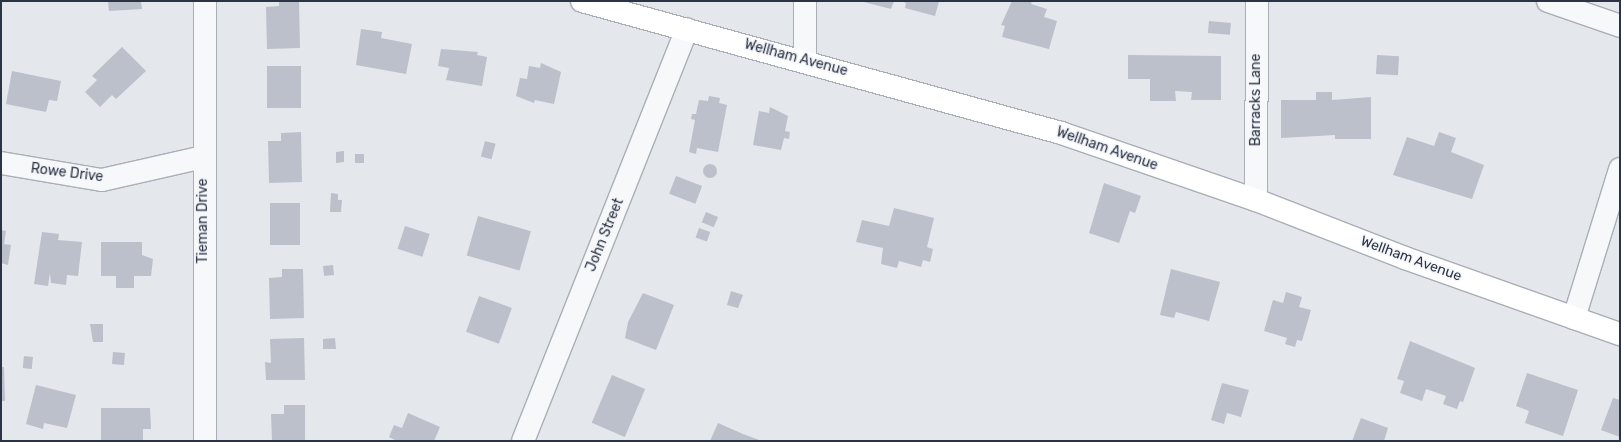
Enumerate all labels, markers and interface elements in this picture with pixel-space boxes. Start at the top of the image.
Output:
street label: Wellham Avenue [742,36,850,80]
street label: Barracks Lane [1248,54,1264,146]
street label: Wellham Avenue [1054,124,1160,174]
street label: Rowe Drive [30,160,104,186]
street label: Tieman Drive [195,178,211,264]
street label: John Street [583,196,627,274]
street label: Wellham Avenue [1358,233,1464,285]

